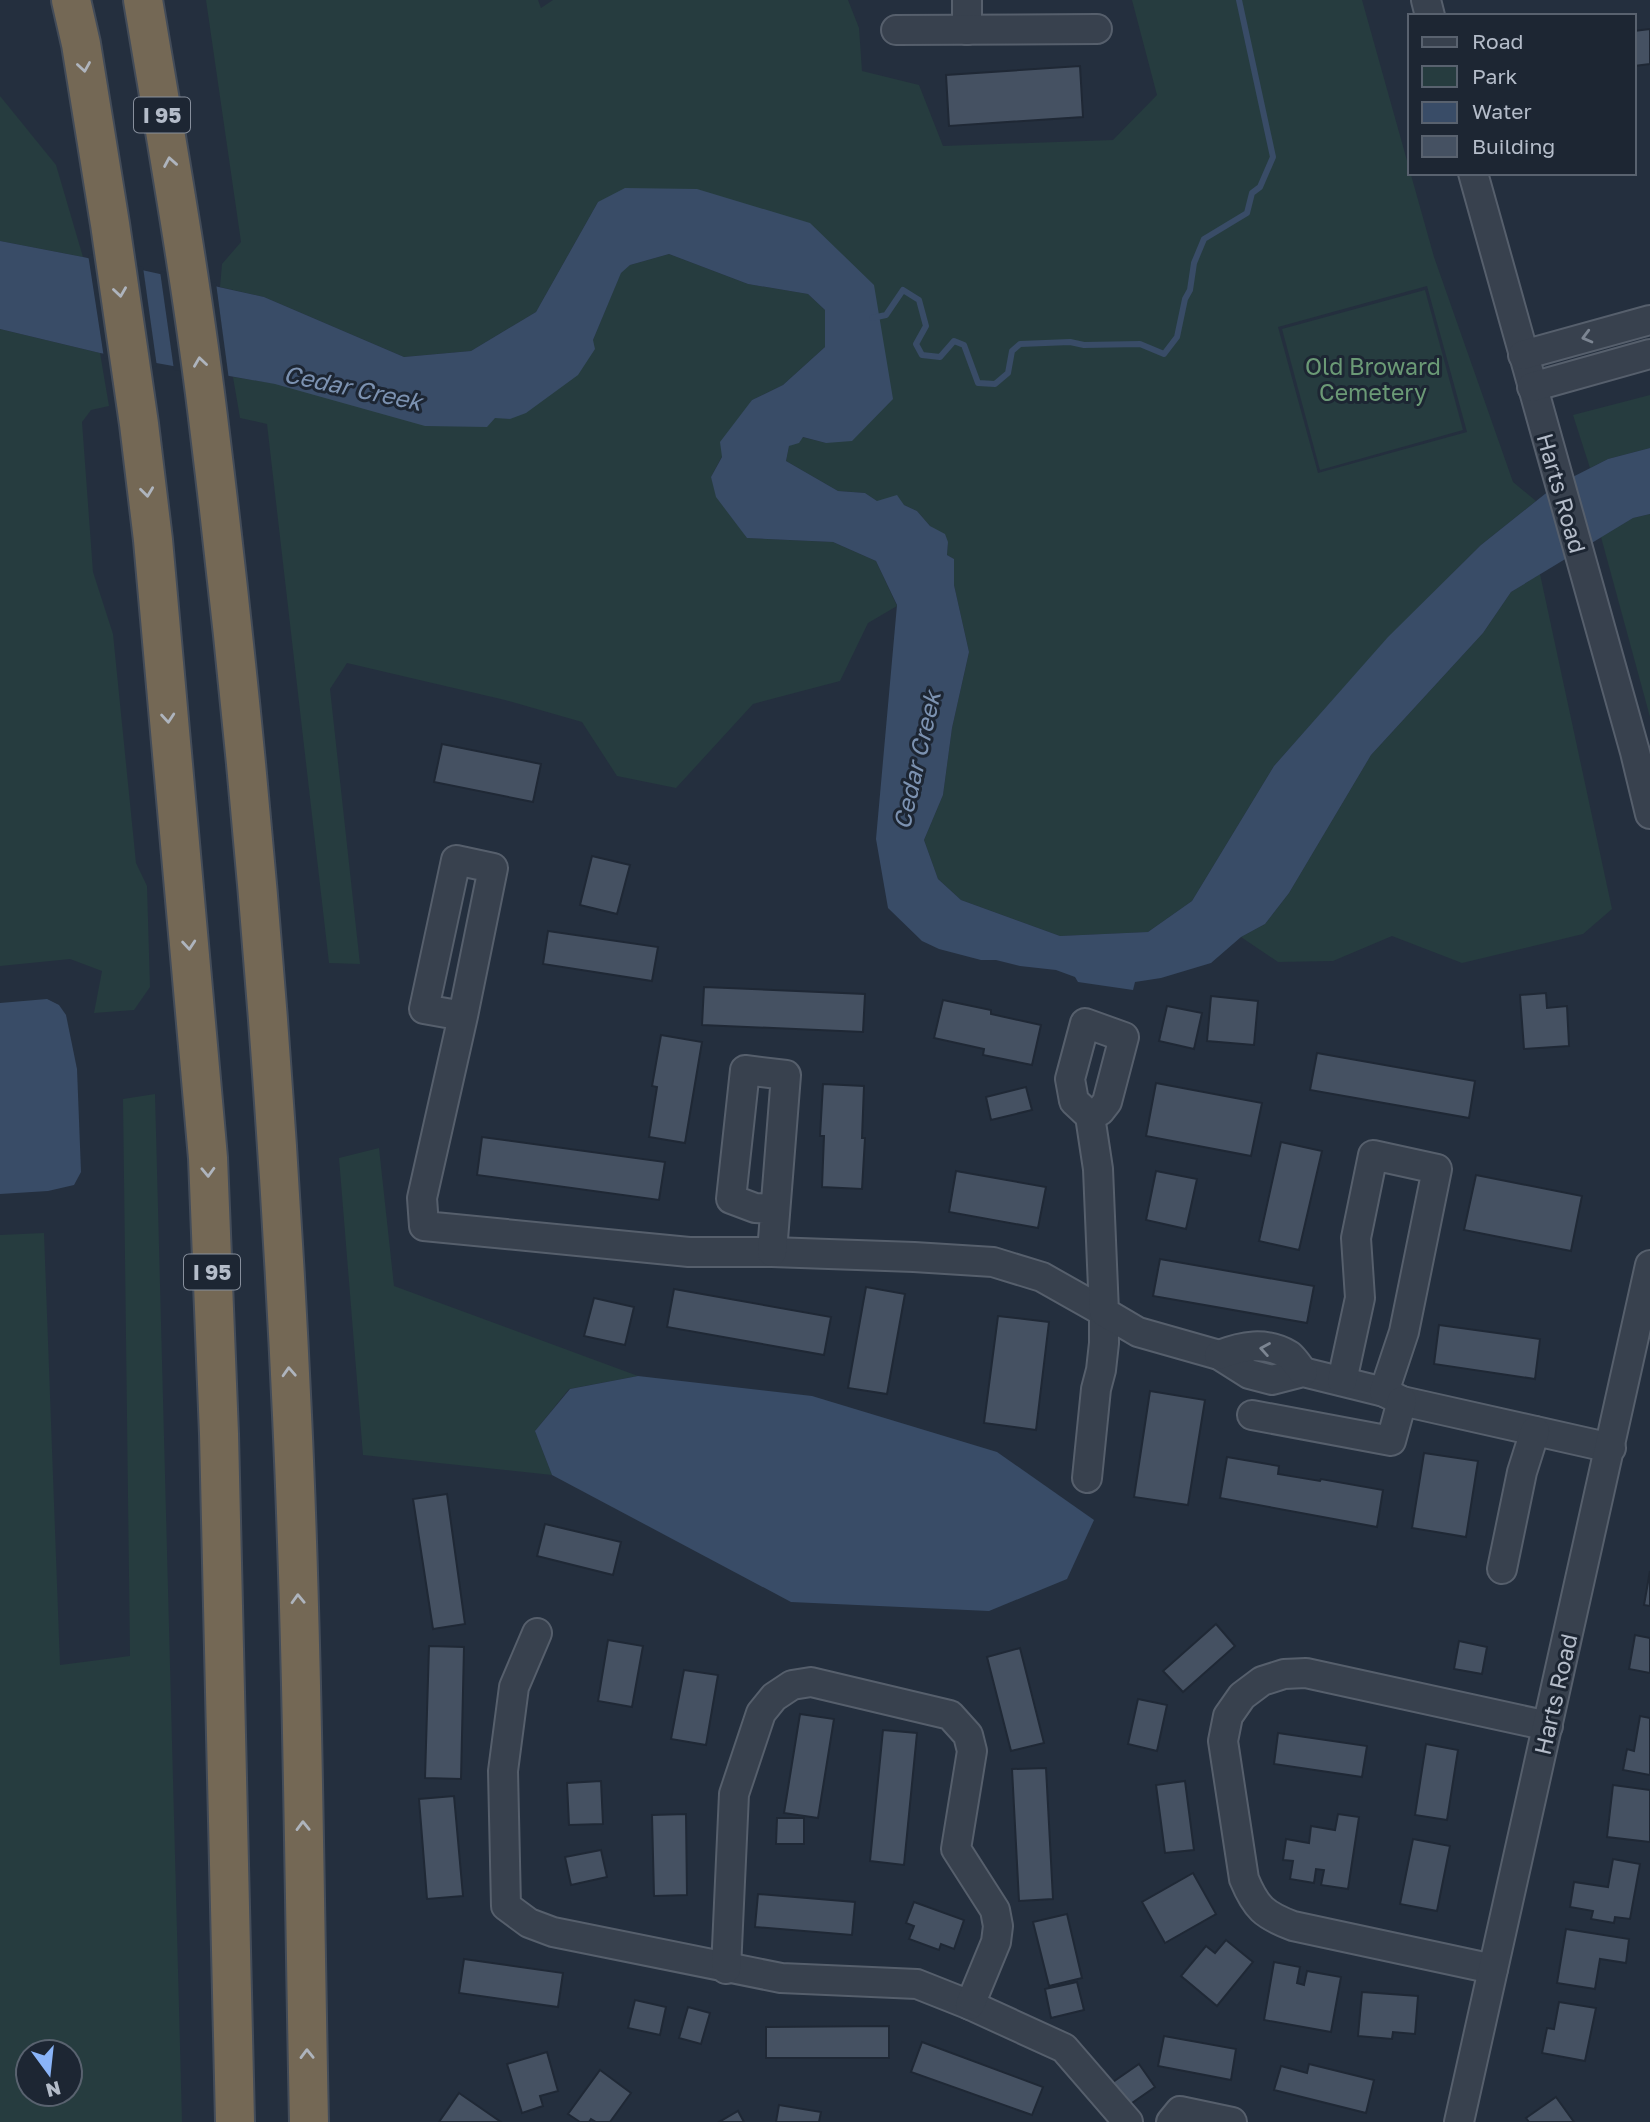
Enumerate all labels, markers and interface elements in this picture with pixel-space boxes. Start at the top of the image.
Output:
legend [1408,14,1636,175]
text: Road [1472,28,1523,54]
one-way arrow [76,61,91,73]
text: Park [1472,63,1518,89]
road number: I 95 [134,97,190,132]
text: Water [1472,98,1532,124]
text: Building [1472,133,1555,159]
one-way arrow [163,156,178,168]
one-way arrow [112,286,127,298]
one-way arrow [1581,329,1593,343]
park label: Old Broward Cemetery [1305,352,1441,406]
one-way arrow [193,356,208,368]
water label: Cedar Creek [281,358,427,416]
street label: Harts Road [1532,430,1592,556]
one-way arrow [140,486,155,498]
water label: Cedar Creek [886,686,947,832]
one-way arrow [161,713,176,724]
one-way arrow [181,940,196,951]
one-way arrow [201,1166,216,1177]
road number: I 95 [184,1254,240,1290]
one-way arrow [1259,1342,1270,1357]
one-way arrow [282,1366,297,1377]
one-way arrow [291,1593,306,1604]
street label: Harts Road [1527,1631,1583,1757]
one-way arrow [295,1821,311,1831]
north arrow [14,2038,84,2108]
one-way arrow [300,2048,315,2059]
text: N [44,2077,63,2103]

